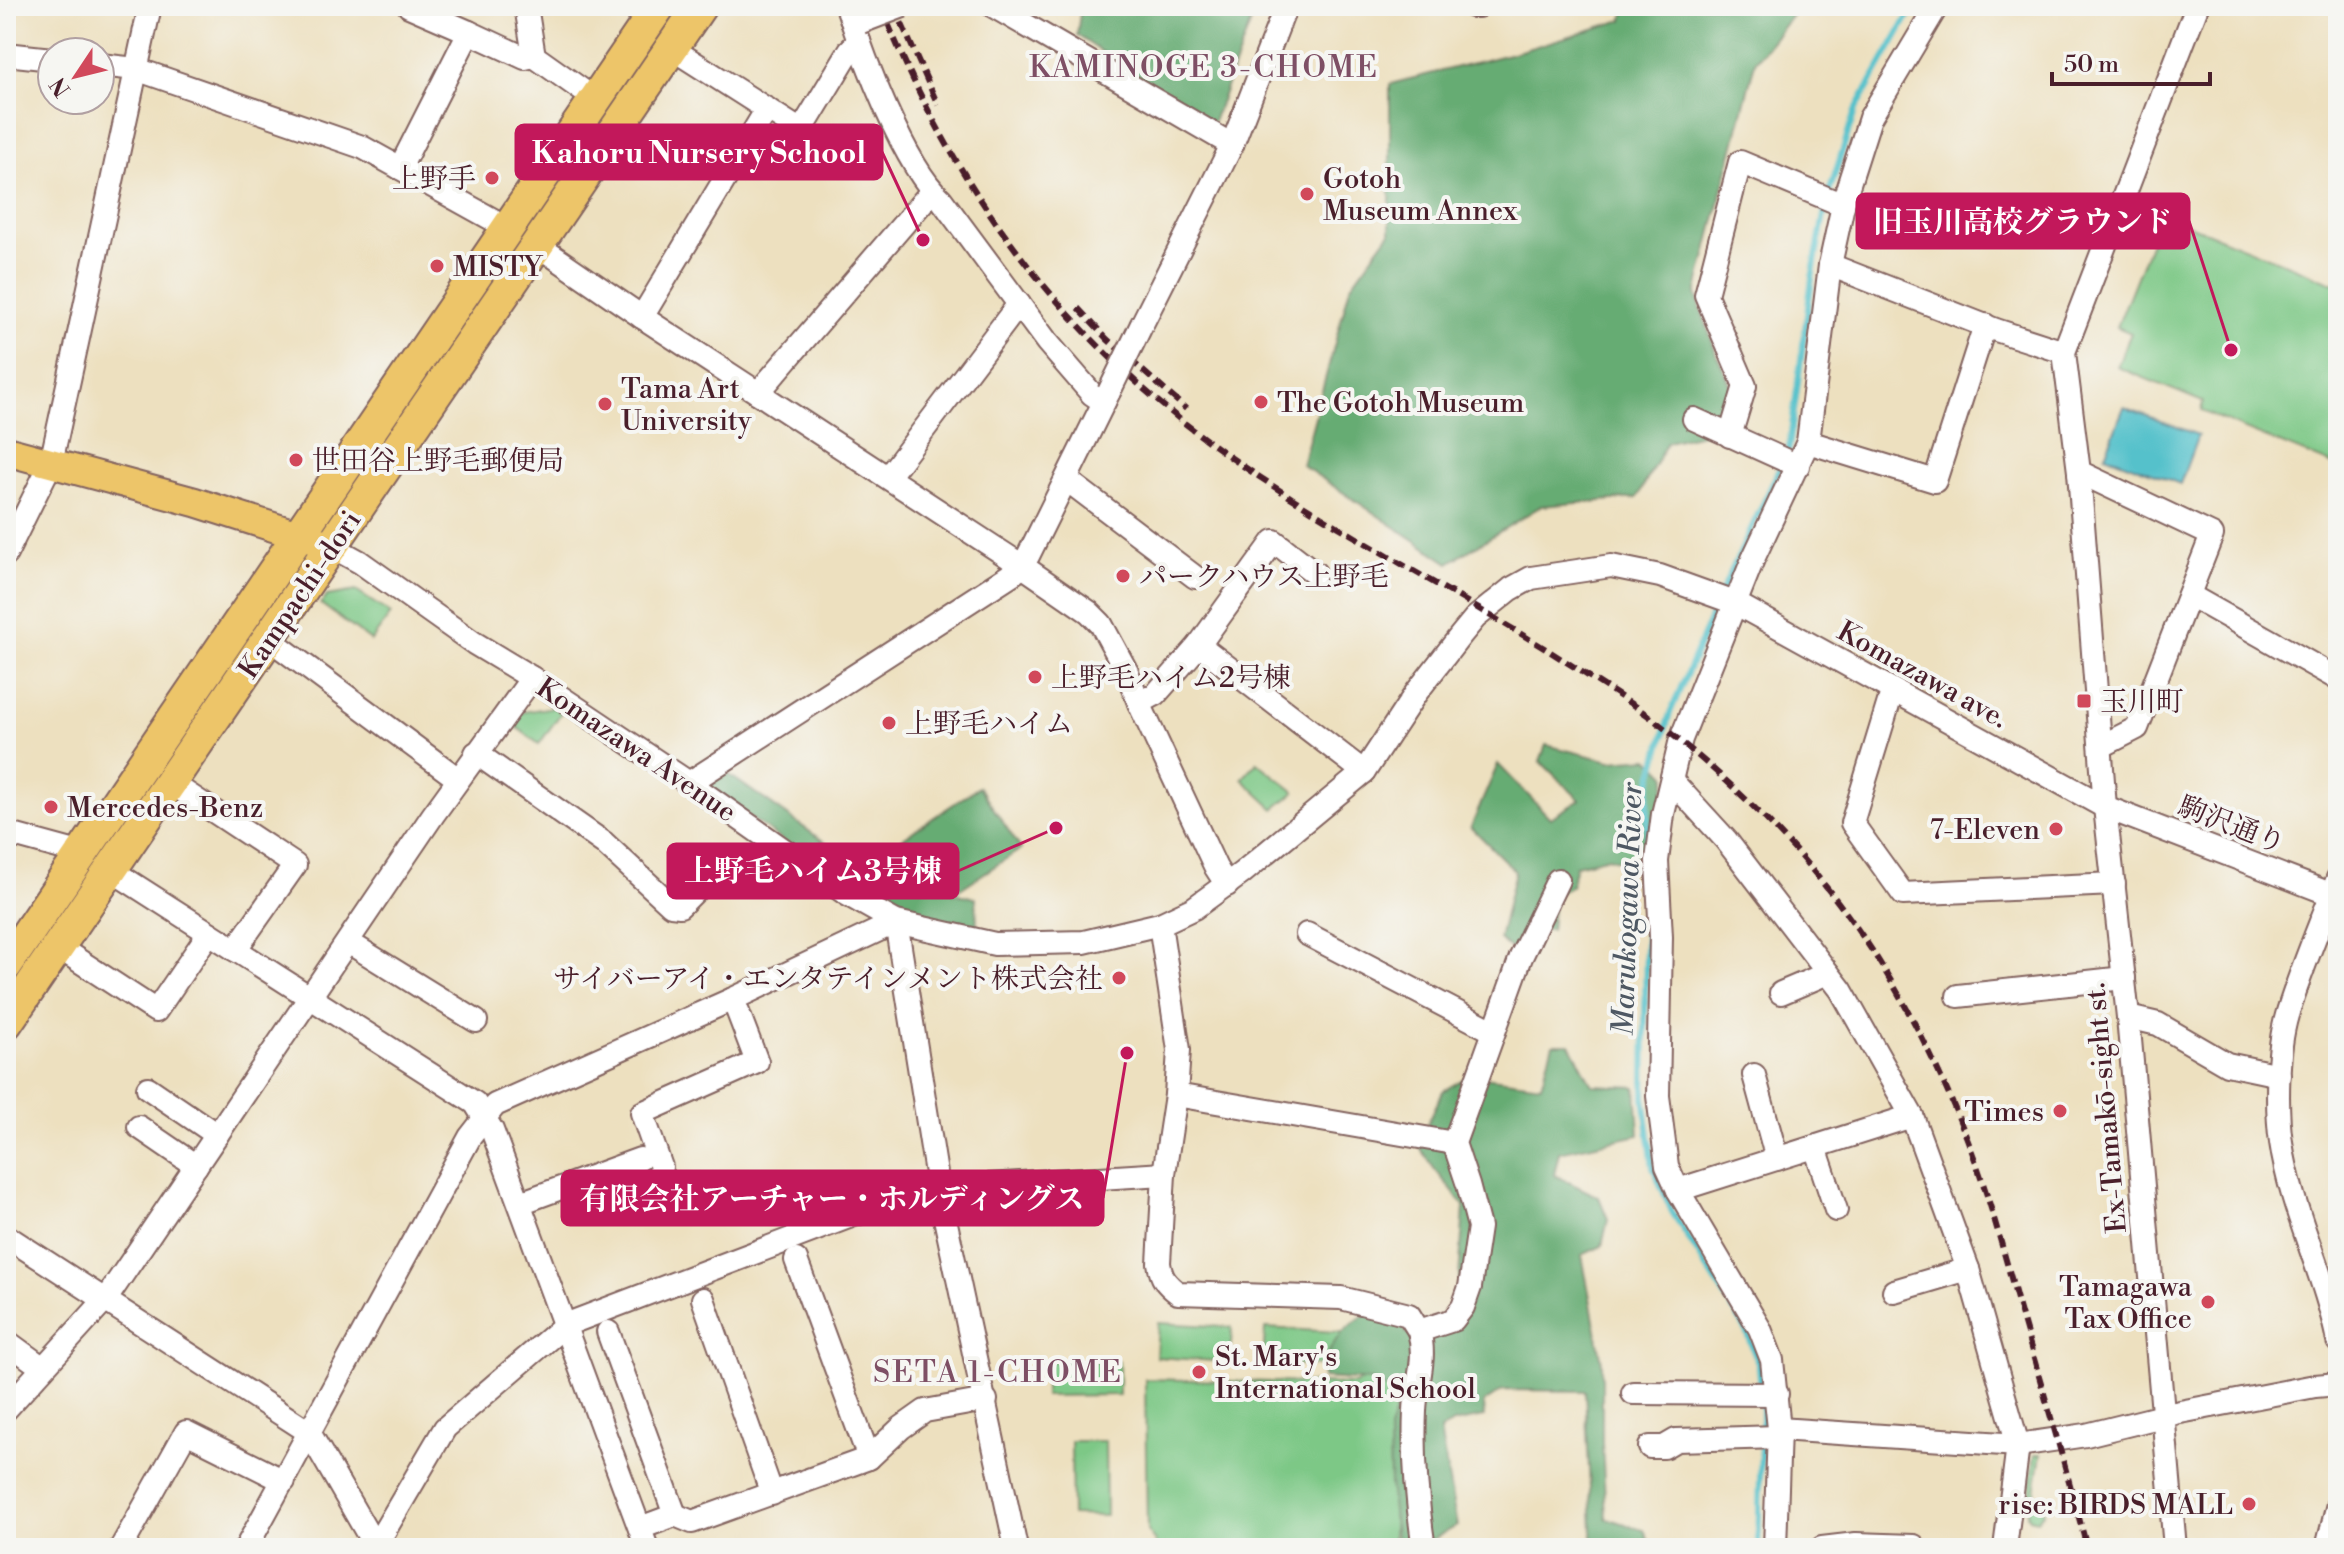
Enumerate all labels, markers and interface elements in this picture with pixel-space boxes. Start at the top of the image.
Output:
north arrow [36,36,116,116]
scale bar [2052,36,2210,86]
district label: KAMINOGE 3-CHOME [1029,49,1379,87]
text: 50 m [2064,50,2119,80]
text: N [44,71,77,101]
callout: Kahoru Nursery School [516,125,882,179]
text: Kahoru Nursery School [532,135,866,173]
place label: 上野手 [392,162,476,197]
place label: Gotoh Museum Annex [1323,162,1518,229]
marker: 上野手 [483,169,501,187]
marker: Gotoh Museum Annex [1298,185,1316,203]
callout: 旧玉川高校グラウンド [1857,194,2189,248]
text: 旧玉川高校グラウンド [1873,204,2173,242]
place label: MISTY [453,250,544,285]
marker: MISTY [428,257,446,275]
place label: Tama Art University [621,372,752,439]
place label: The Gotoh Museum [1277,386,1524,421]
marker: The Gotoh Museum [1252,393,1270,411]
marker: Tama Art University [596,395,614,413]
place label: 世田谷上野毛郵便局 [312,444,564,479]
marker: 世田谷上野毛郵便局 [287,451,305,469]
street label: Kampachi-dori [231,504,369,685]
place label: パークハウス上野毛 [1139,560,1388,595]
marker: パークハウス上野毛 [1114,567,1132,585]
street label: Komazawa ave. [1831,614,2014,737]
place label: 上野毛ハイム2号棟 [1051,661,1291,696]
marker: 上野毛ハイム2号棟 [1026,668,1044,686]
street label: Komazawa Avenue [529,670,743,830]
place label: 玉川町 [2100,685,2184,720]
marker: 玉川町 [2075,692,2093,710]
place label: 上野毛ハイム [905,707,1073,742]
marker: 上野毛ハイム [880,714,898,732]
water label: Marukogawa River [1605,780,1651,1036]
street label: 駒沢通り [2173,789,2290,862]
place label: Mercedes-Benz [67,791,263,826]
marker: Mercedes-Benz [42,798,60,816]
place label: 7-Eleven [1930,813,2040,848]
marker: 7-Eleven [2047,820,2065,838]
callout: 上野毛ハイム3号棟 [668,844,958,898]
text: 上野毛ハイム3号棟 [684,853,942,891]
place label: サイバーアイ・エンタテインメント株式会社 [553,962,1103,997]
marker: サイバーアイ・エンタテインメント株式会社 [1110,969,1128,987]
street label: Ex-Tamakō-sight st. [2078,981,2135,1235]
place label: Times [1964,1095,2044,1130]
marker: Times [2051,1102,2069,1120]
callout: 有限会社アーチャー・ホルディングス [562,1171,1103,1225]
text: 有限会社アーチャー・ホルディングス [580,1181,1084,1219]
place label: Tamagawa Tax Office [2059,1270,2193,1337]
marker: Tamagawa Tax Office [2199,1293,2217,1311]
place label: St. Mary's International School [1215,1340,1476,1407]
district label: SETA 1-CHOME [873,1354,1123,1392]
marker: St. Mary's International School [1190,1363,1208,1381]
place label: rise: BIRDS MALL [1998,1488,2233,1523]
marker: rise: BIRDS MALL [2240,1495,2258,1513]

